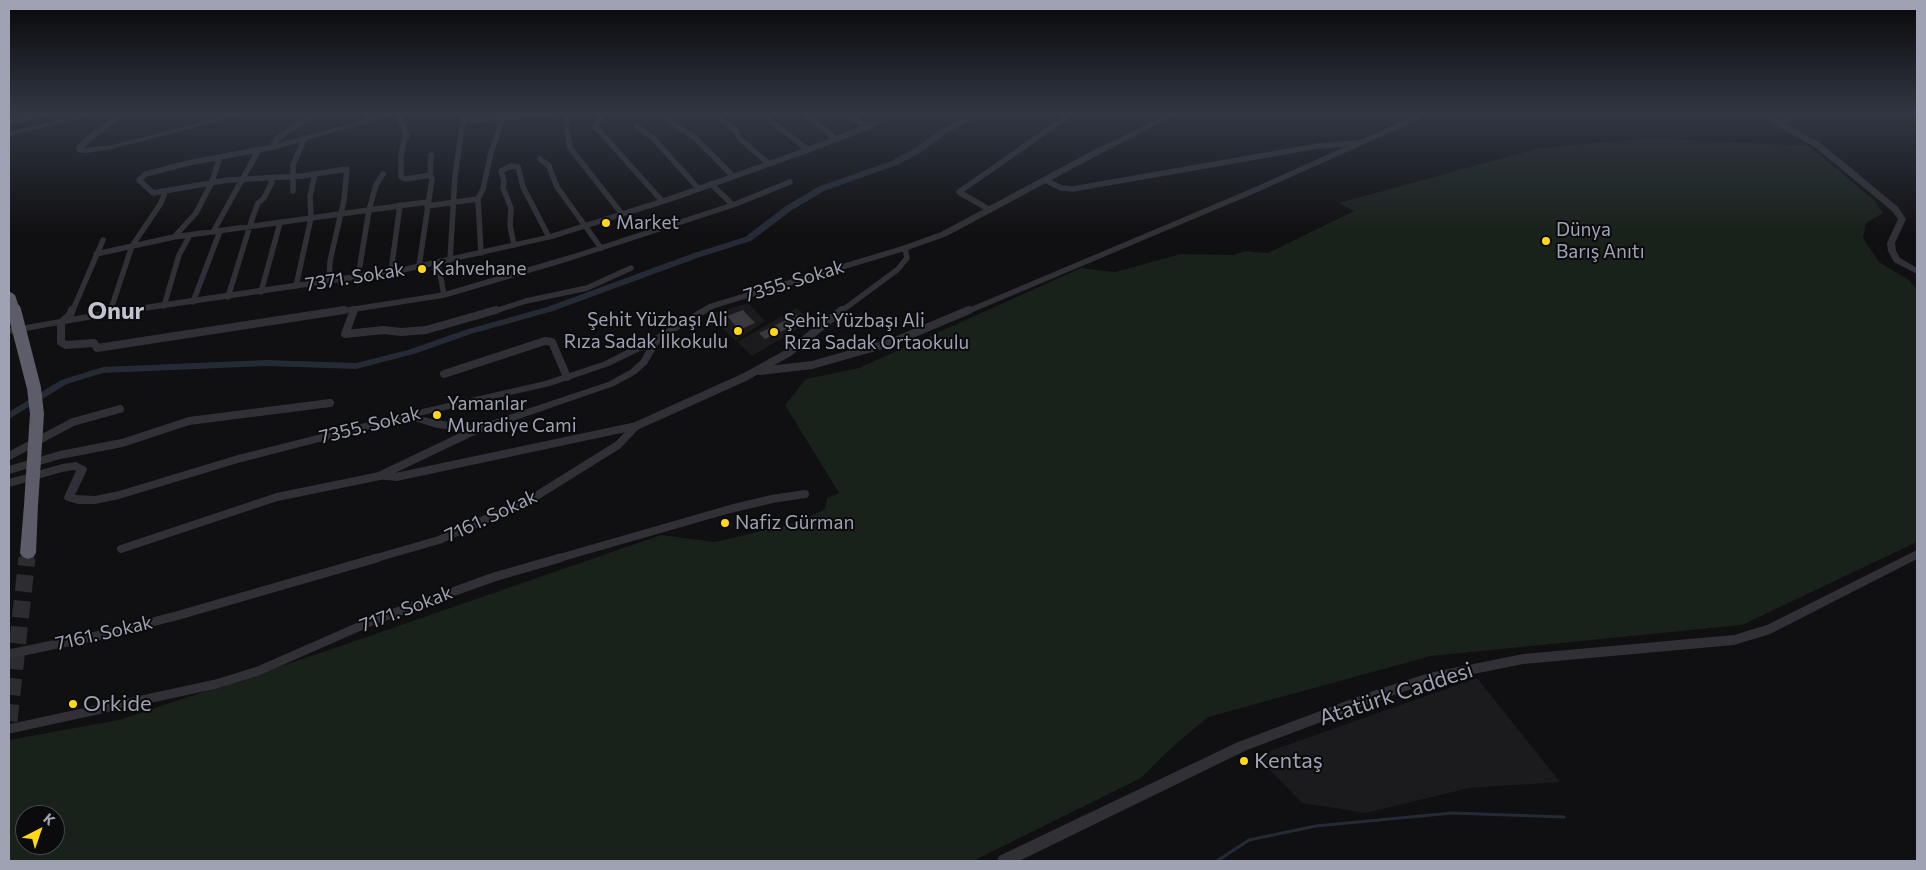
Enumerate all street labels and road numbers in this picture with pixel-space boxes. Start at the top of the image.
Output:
street label: 7355. Sokak [741,255,847,307]
street label: 7371. Sokak [304,258,406,296]
street label: 7355. Sokak [317,401,423,449]
street label: 7161. Sokak [441,485,541,547]
street label: 7171. Sokak [356,581,456,637]
street label: 7161. Sokak [53,611,155,655]
street label: Atatürk Caddesi [1316,657,1476,731]

